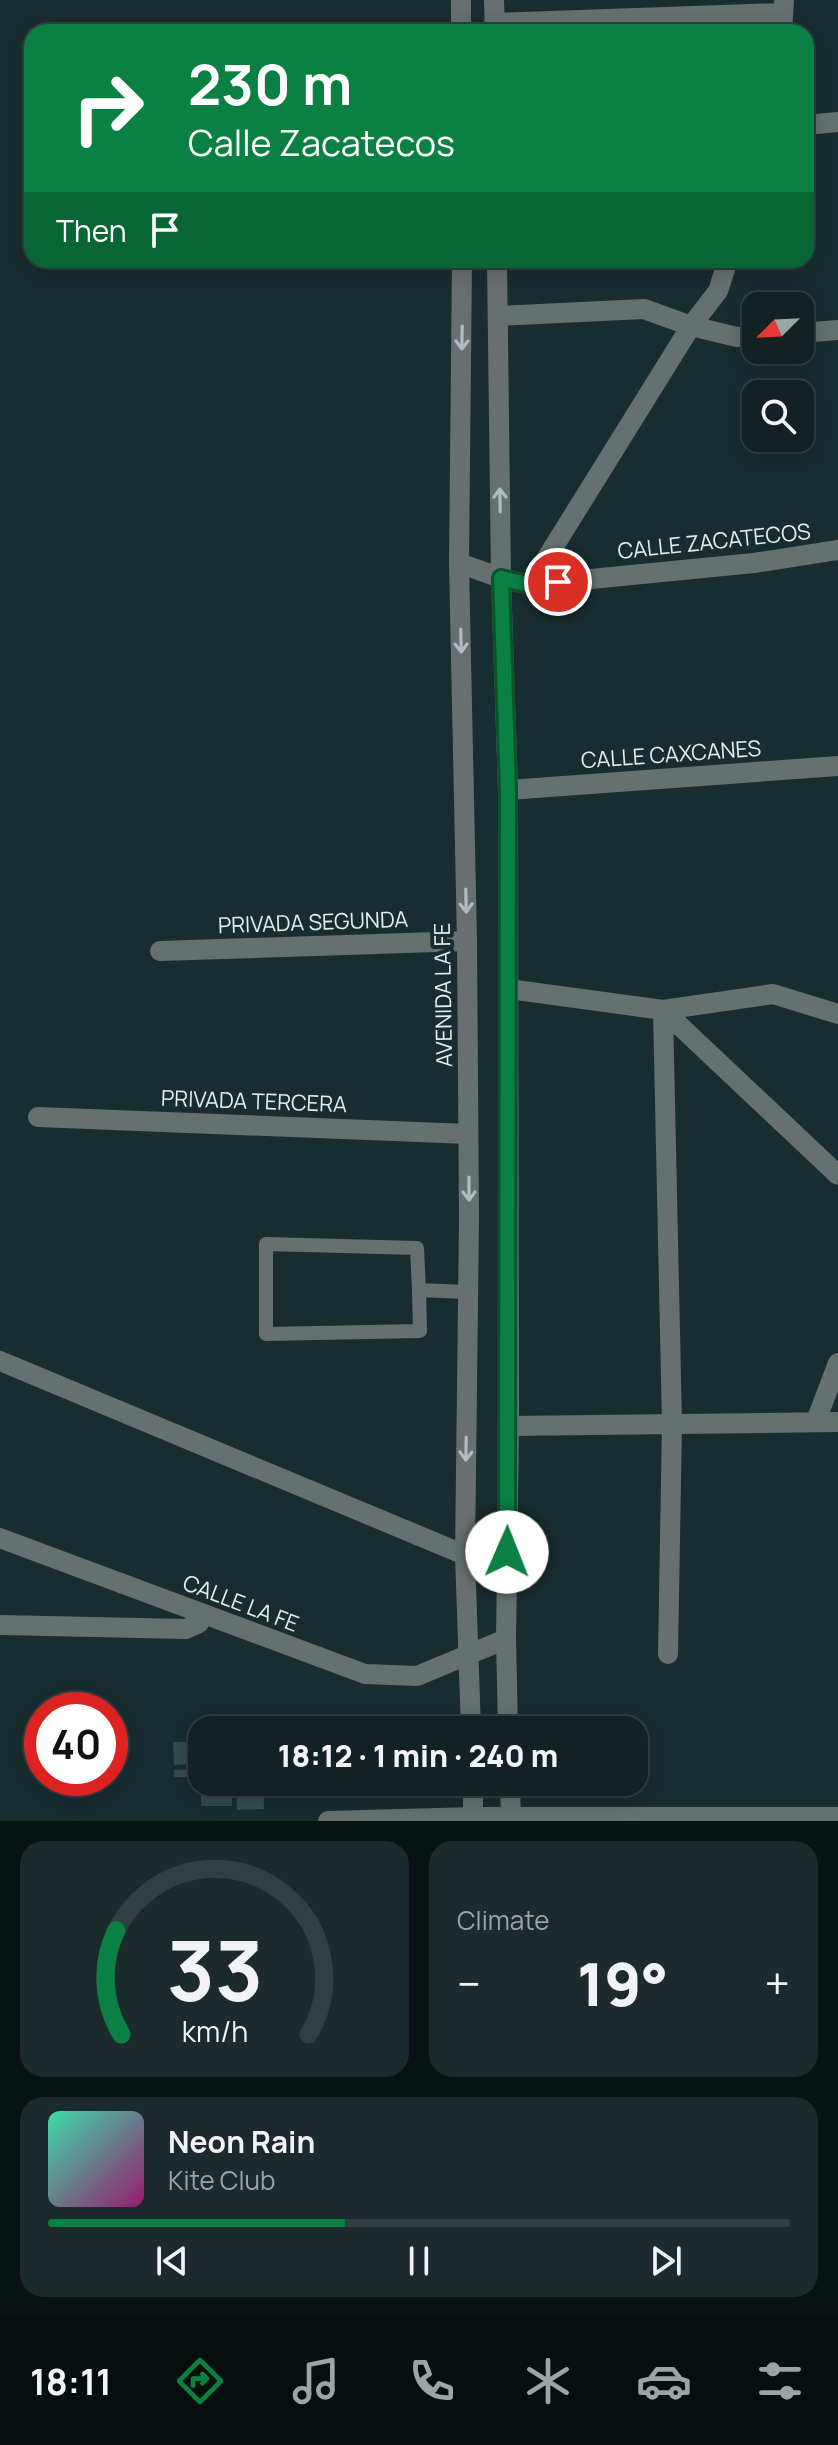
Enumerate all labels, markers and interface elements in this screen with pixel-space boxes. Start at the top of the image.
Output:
text: 230 m [188,45,352,122]
icon: right [56,56,160,160]
text: Calle Zacatecos [188,118,455,167]
icon: arrive [143,208,187,252]
text: Then [56,210,127,251]
north arrow [742,292,814,364]
map controls [742,292,814,452]
one-way arrow [454,324,470,351]
button: search [742,380,814,452]
one-way arrow [492,487,508,514]
street label: CALLE ZACATECOS [616,516,812,566]
pin [524,548,592,616]
icon: arrive [536,560,580,604]
one-way arrow [453,627,469,654]
street label: CALLE CAXCANES [580,733,762,775]
one-way arrow [458,887,474,914]
street label: PRIVADA SEGUNDA [217,904,409,940]
street label: AVENIDA LA FE [427,923,459,1067]
street label: PRIVADA TERCERA [161,1083,348,1119]
one-way arrow [461,1175,477,1202]
one-way arrow [458,1435,474,1462]
position arrow [465,1510,549,1594]
street label: CALLE LA FE [179,1567,303,1639]
speed limit sign: 40 [24,1692,128,1796]
text: 18:12 · 1 min · 240 m [278,1735,558,1776]
text: Climate [457,1902,549,1938]
text: 33 [166,1912,263,2026]
text: 19° [577,1942,668,2024]
text: − [457,1953,481,2013]
text: + [765,1953,790,2013]
text: km/h [181,2012,248,2051]
text: Neon Rain [168,2121,315,2162]
text: Kite Club [168,2162,275,2198]
icon: previous [150,2239,194,2283]
icon: pause [397,2239,441,2283]
icon: next [644,2239,688,2283]
icon: directions [172,2353,228,2409]
icon: music [288,2353,344,2409]
icon: phone [404,2353,460,2409]
icon: climate [520,2353,576,2409]
icon: car [636,2353,692,2409]
icon: filters [752,2353,808,2409]
text: 18:11 [30,2357,112,2406]

